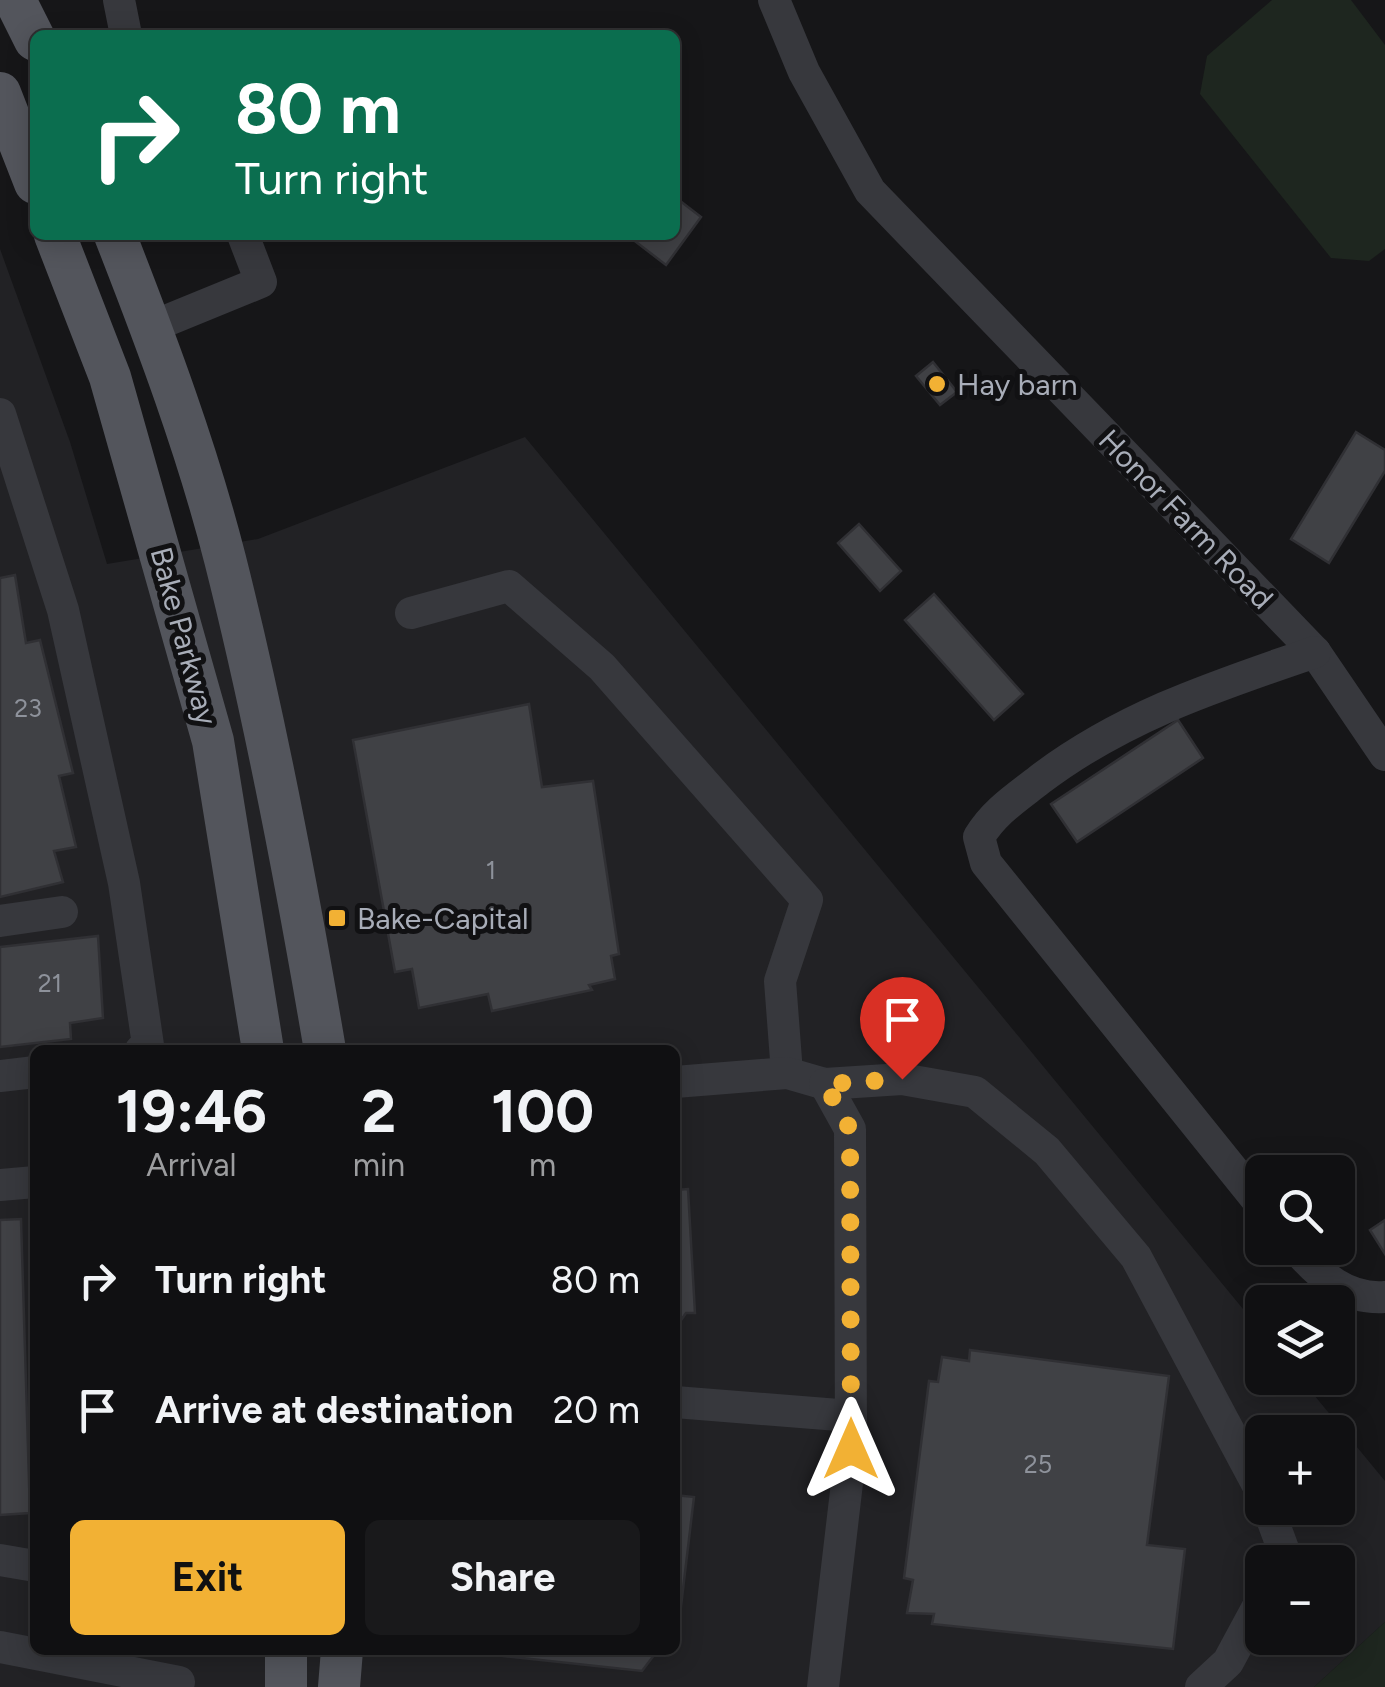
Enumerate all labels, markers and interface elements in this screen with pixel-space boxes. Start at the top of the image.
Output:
text: 80 m [235,66,401,151]
icon: right [70,70,200,200]
text: Turn right [235,151,428,205]
place label: Hay barn [957,366,1078,403]
marker: Hay barn [926,373,948,395]
street label: Honor Farm Road [1091,422,1281,616]
street label: Bake Parkway [142,543,226,729]
house number: 23 [14,693,42,723]
house number: 1 [486,855,496,885]
place label: Bake-Capital [357,900,529,937]
marker: Bake-Capital [326,907,348,929]
house number: 21 [38,968,62,998]
pin [860,977,945,1080]
icon: arrive [875,992,930,1047]
text: 19:46 [116,1075,267,1147]
text: 2 [362,1075,396,1147]
text: 100 [491,1075,594,1147]
text: Arrival [146,1146,237,1184]
text: min [353,1146,405,1184]
text: m [529,1146,556,1184]
map controls [1245,1155,1355,1655]
button: search [1245,1155,1355,1265]
icon: right [70,1253,125,1308]
text: Turn right [155,1257,327,1303]
text: 80 m [551,1257,640,1303]
button: layers [1245,1285,1355,1395]
icon: arrive [70,1383,125,1438]
text: Arrive at destination [155,1387,513,1433]
text: 20 m [553,1387,640,1433]
position arrow [799,1397,903,1501]
button: + [1245,1415,1355,1525]
house number: 25 [1024,1449,1052,1479]
button: Exit [70,1520,345,1635]
button: Share [365,1520,640,1635]
button: − [1245,1545,1355,1655]

